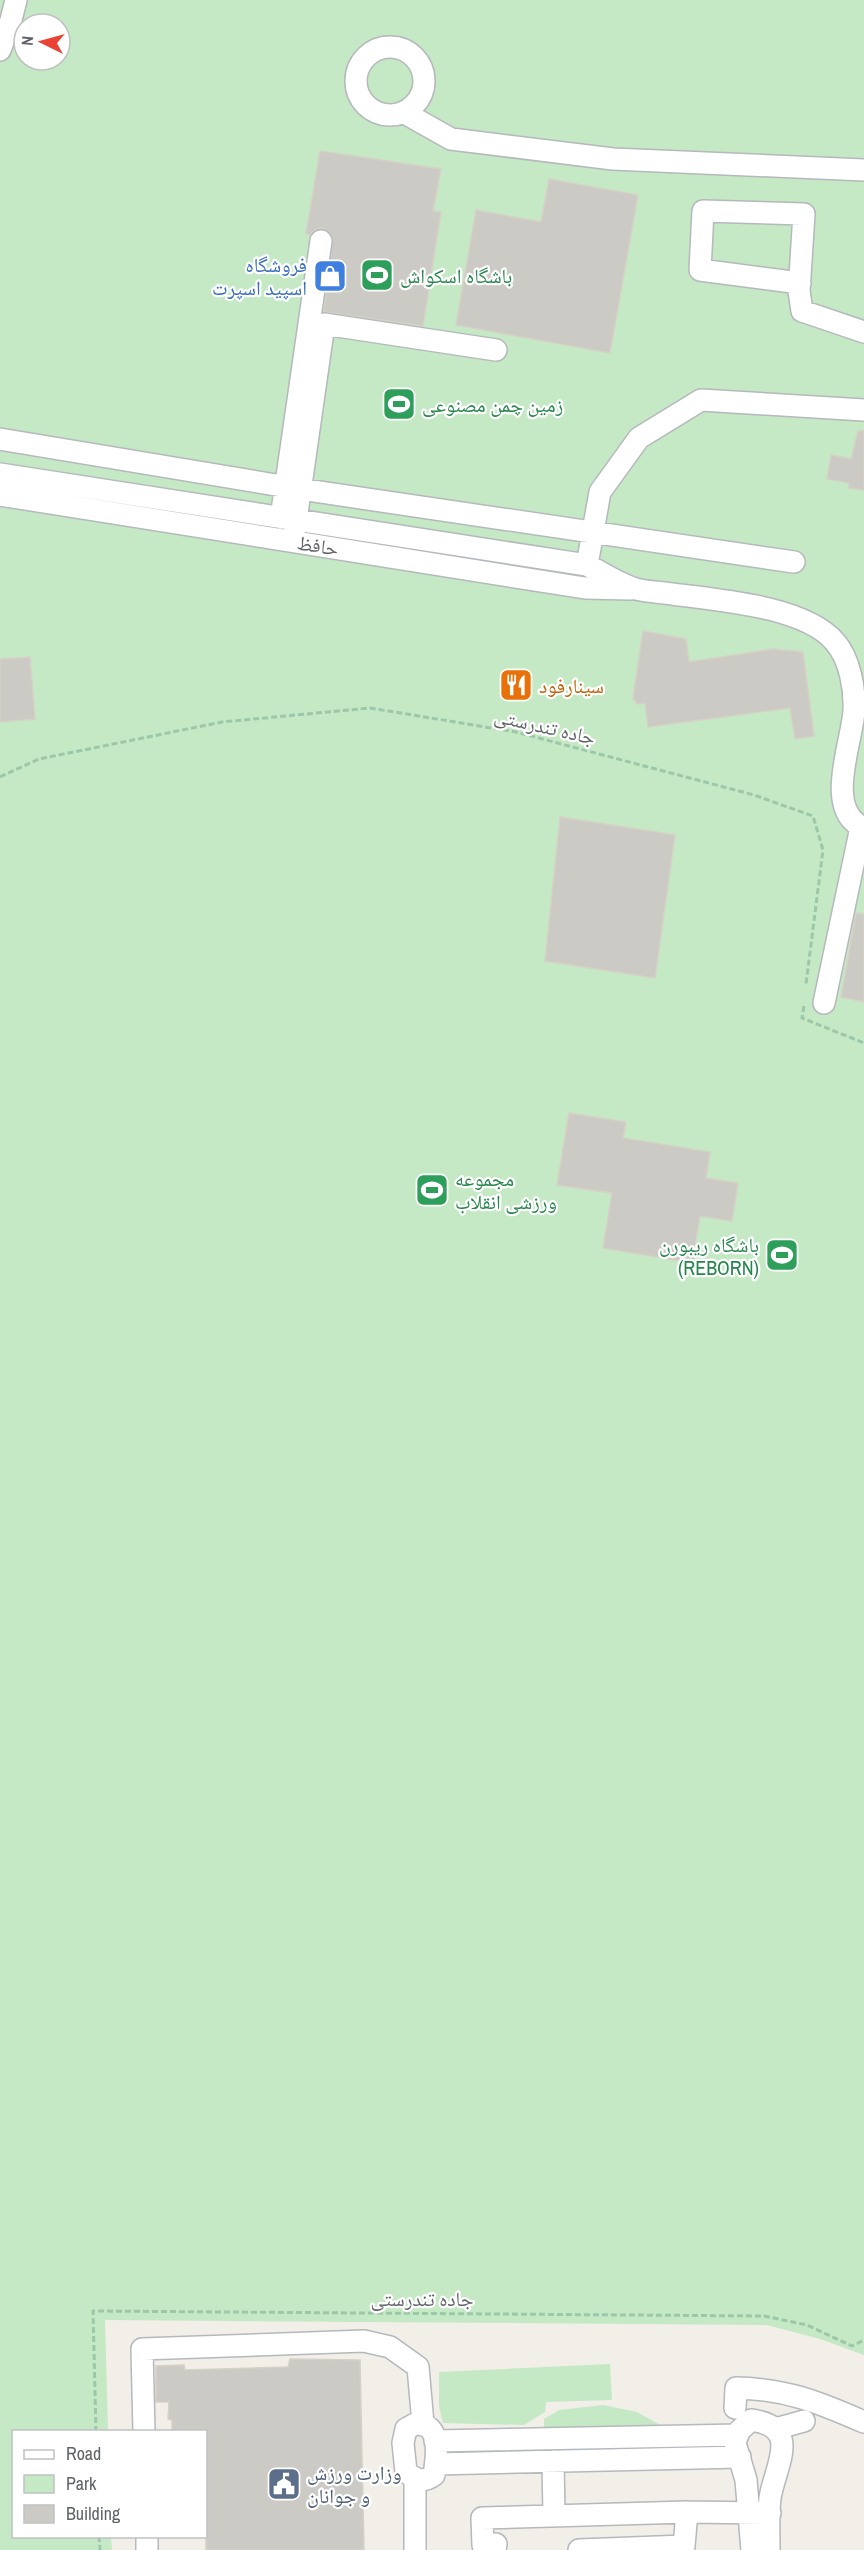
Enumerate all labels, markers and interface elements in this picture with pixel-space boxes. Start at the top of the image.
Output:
north arrow [12,12,72,72]
text: N [16,35,38,46]
place label: فروشگاه اسپید اسپرت [212,251,307,301]
sports icon: باشگاه اسکواش [359,257,395,293]
shop icon: فروشگاه اسپید اسپرت [312,258,348,294]
place label: باشگاه اسکواش [400,262,512,289]
sports icon: زمین چمن مصنوعی [381,386,417,422]
place label: زمین چمن مصنوعی [422,391,563,418]
street label: حافظ [295,528,341,562]
restaurant icon: سینارفود [498,667,534,703]
place label: سینارفود [539,672,604,699]
street label: جاده تندرستی [492,701,598,751]
place label: مجموعه ورزشی انقلاب [455,1165,557,1215]
sports icon: مجموعه ورزشی انقلاب [414,1172,450,1208]
place label: باشگاه ریبورن (REBORN) [659,1231,759,1281]
sports icon: باشگاه ریبورن (REBORN) [764,1237,800,1273]
street label: جاده تندرستی [371,2285,474,2312]
legend [12,2430,207,2538]
text: Road [66,2441,101,2466]
place label: وزارت ورزش و جوانان [307,2459,402,2509]
public building icon: وزارت ورزش و جوانان [266,2466,302,2502]
text: Park [66,2471,97,2496]
text: Building [66,2501,121,2526]

